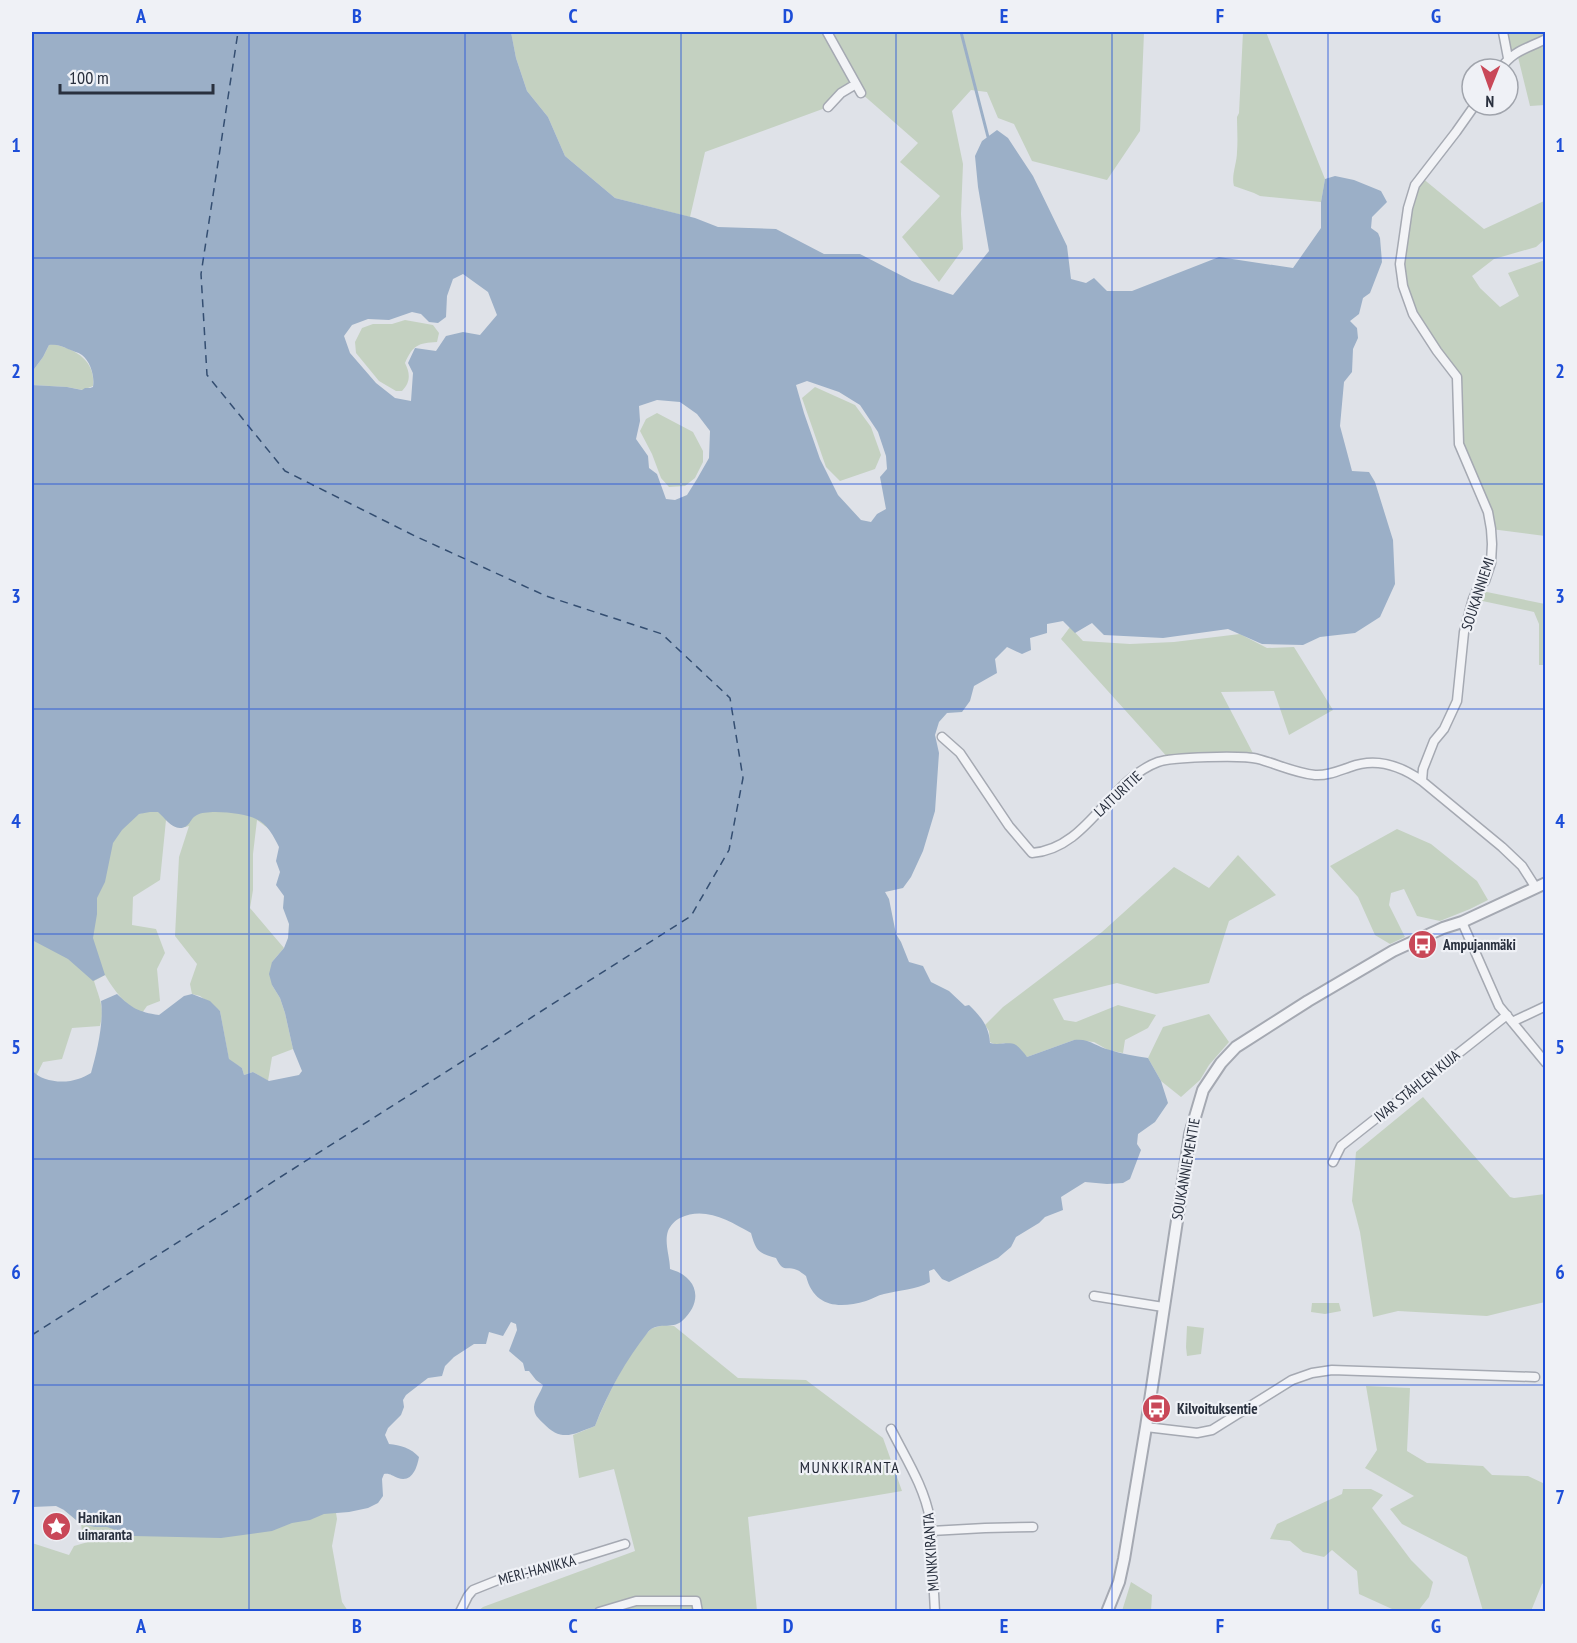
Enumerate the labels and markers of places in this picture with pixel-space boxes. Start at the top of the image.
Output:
bus stop icon: Ampujanmäki [1406,929,1438,961]
place label: Ampujanmäki [1442,935,1516,954]
bus stop icon: Kilvoituksentie [1140,1393,1172,1425]
place label: Kilvoituksentie [1177,1399,1258,1418]
place label: Hanikan uimaranta [78,1508,132,1544]
place icon: Hanikan uimaranta [41,1511,73,1543]

